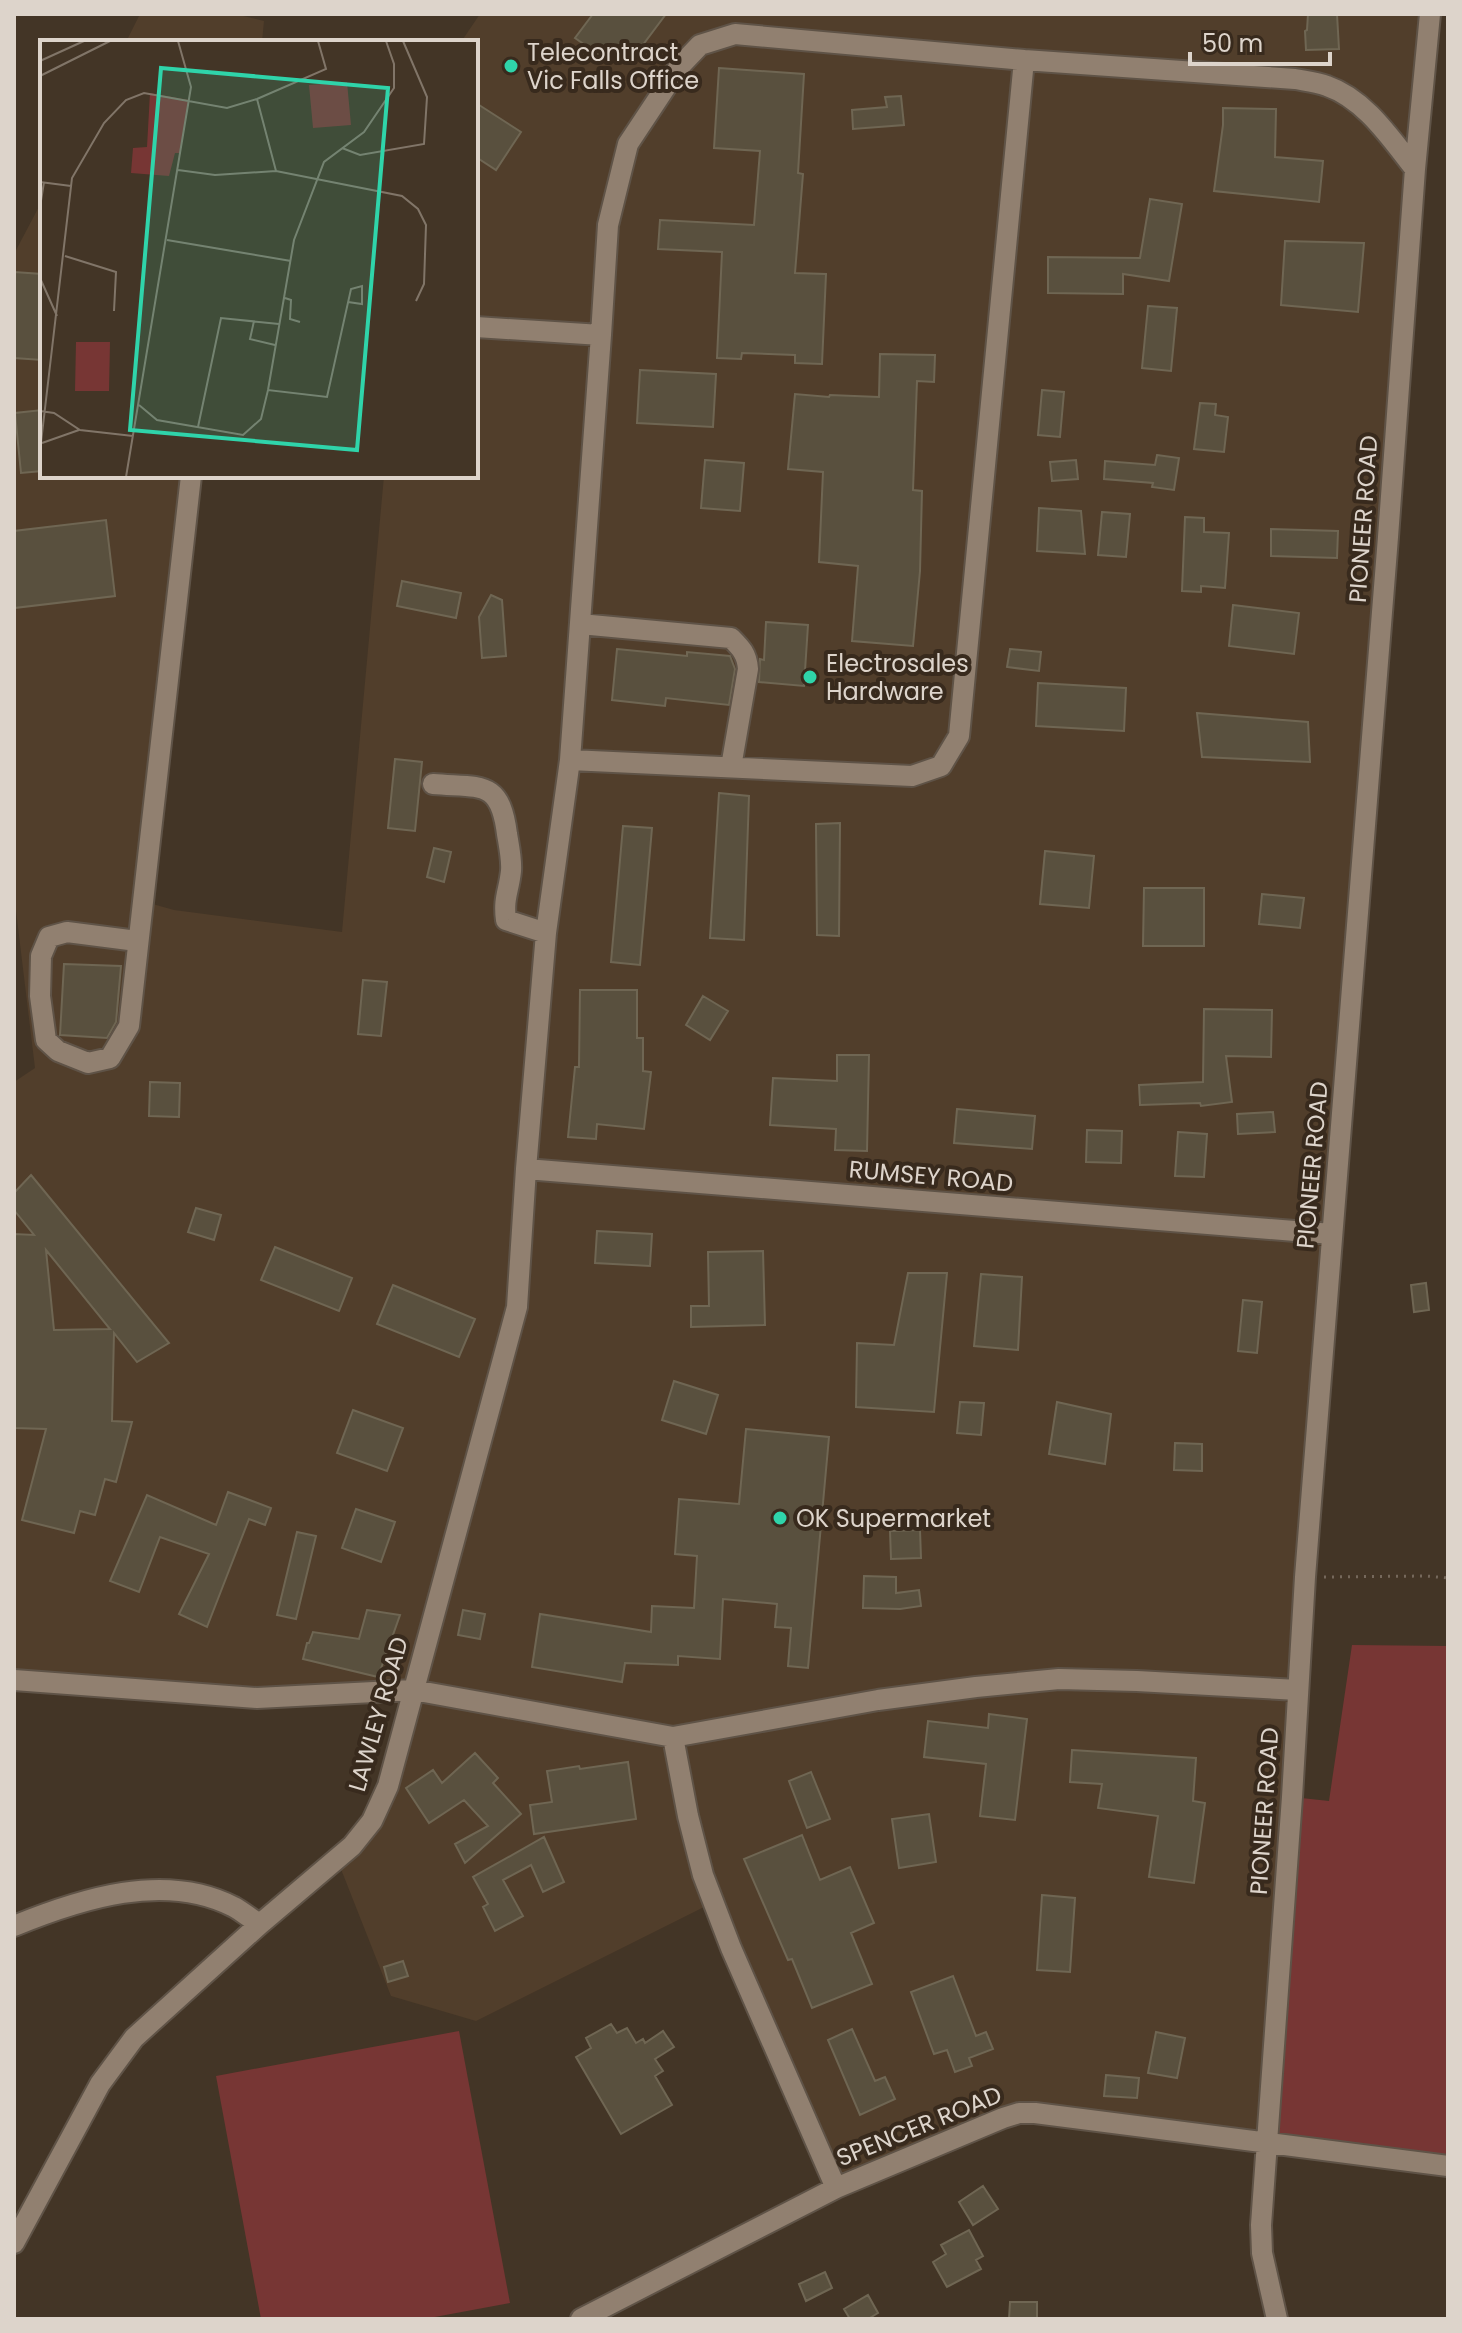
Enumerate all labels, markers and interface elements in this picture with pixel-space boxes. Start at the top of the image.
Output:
scale bar [1190,16,1330,66]
text: 50 m [1202,27,1263,60]
place label: Telecontract Vic Falls Office [527,36,699,97]
inset map [40,40,478,478]
marker: Telecontract Vic Falls Office [502,57,520,75]
street label: PIONEER ROAD [1341,434,1385,604]
place label: Electrosales Hardware [826,647,969,708]
marker: Electrosales Hardware [801,668,819,686]
street label: PIONEER ROAD [1288,1080,1336,1250]
street label: RUMSEY ROAD [847,1152,1015,1200]
place label: OK Supermarket [796,1502,991,1535]
marker: OK Supermarket [771,1509,789,1527]
street label: LAWLEY ROAD [340,1633,416,1795]
street label: PIONEER ROAD [1242,1726,1286,1896]
street label: SPENCER ROAD [831,2078,1007,2174]

